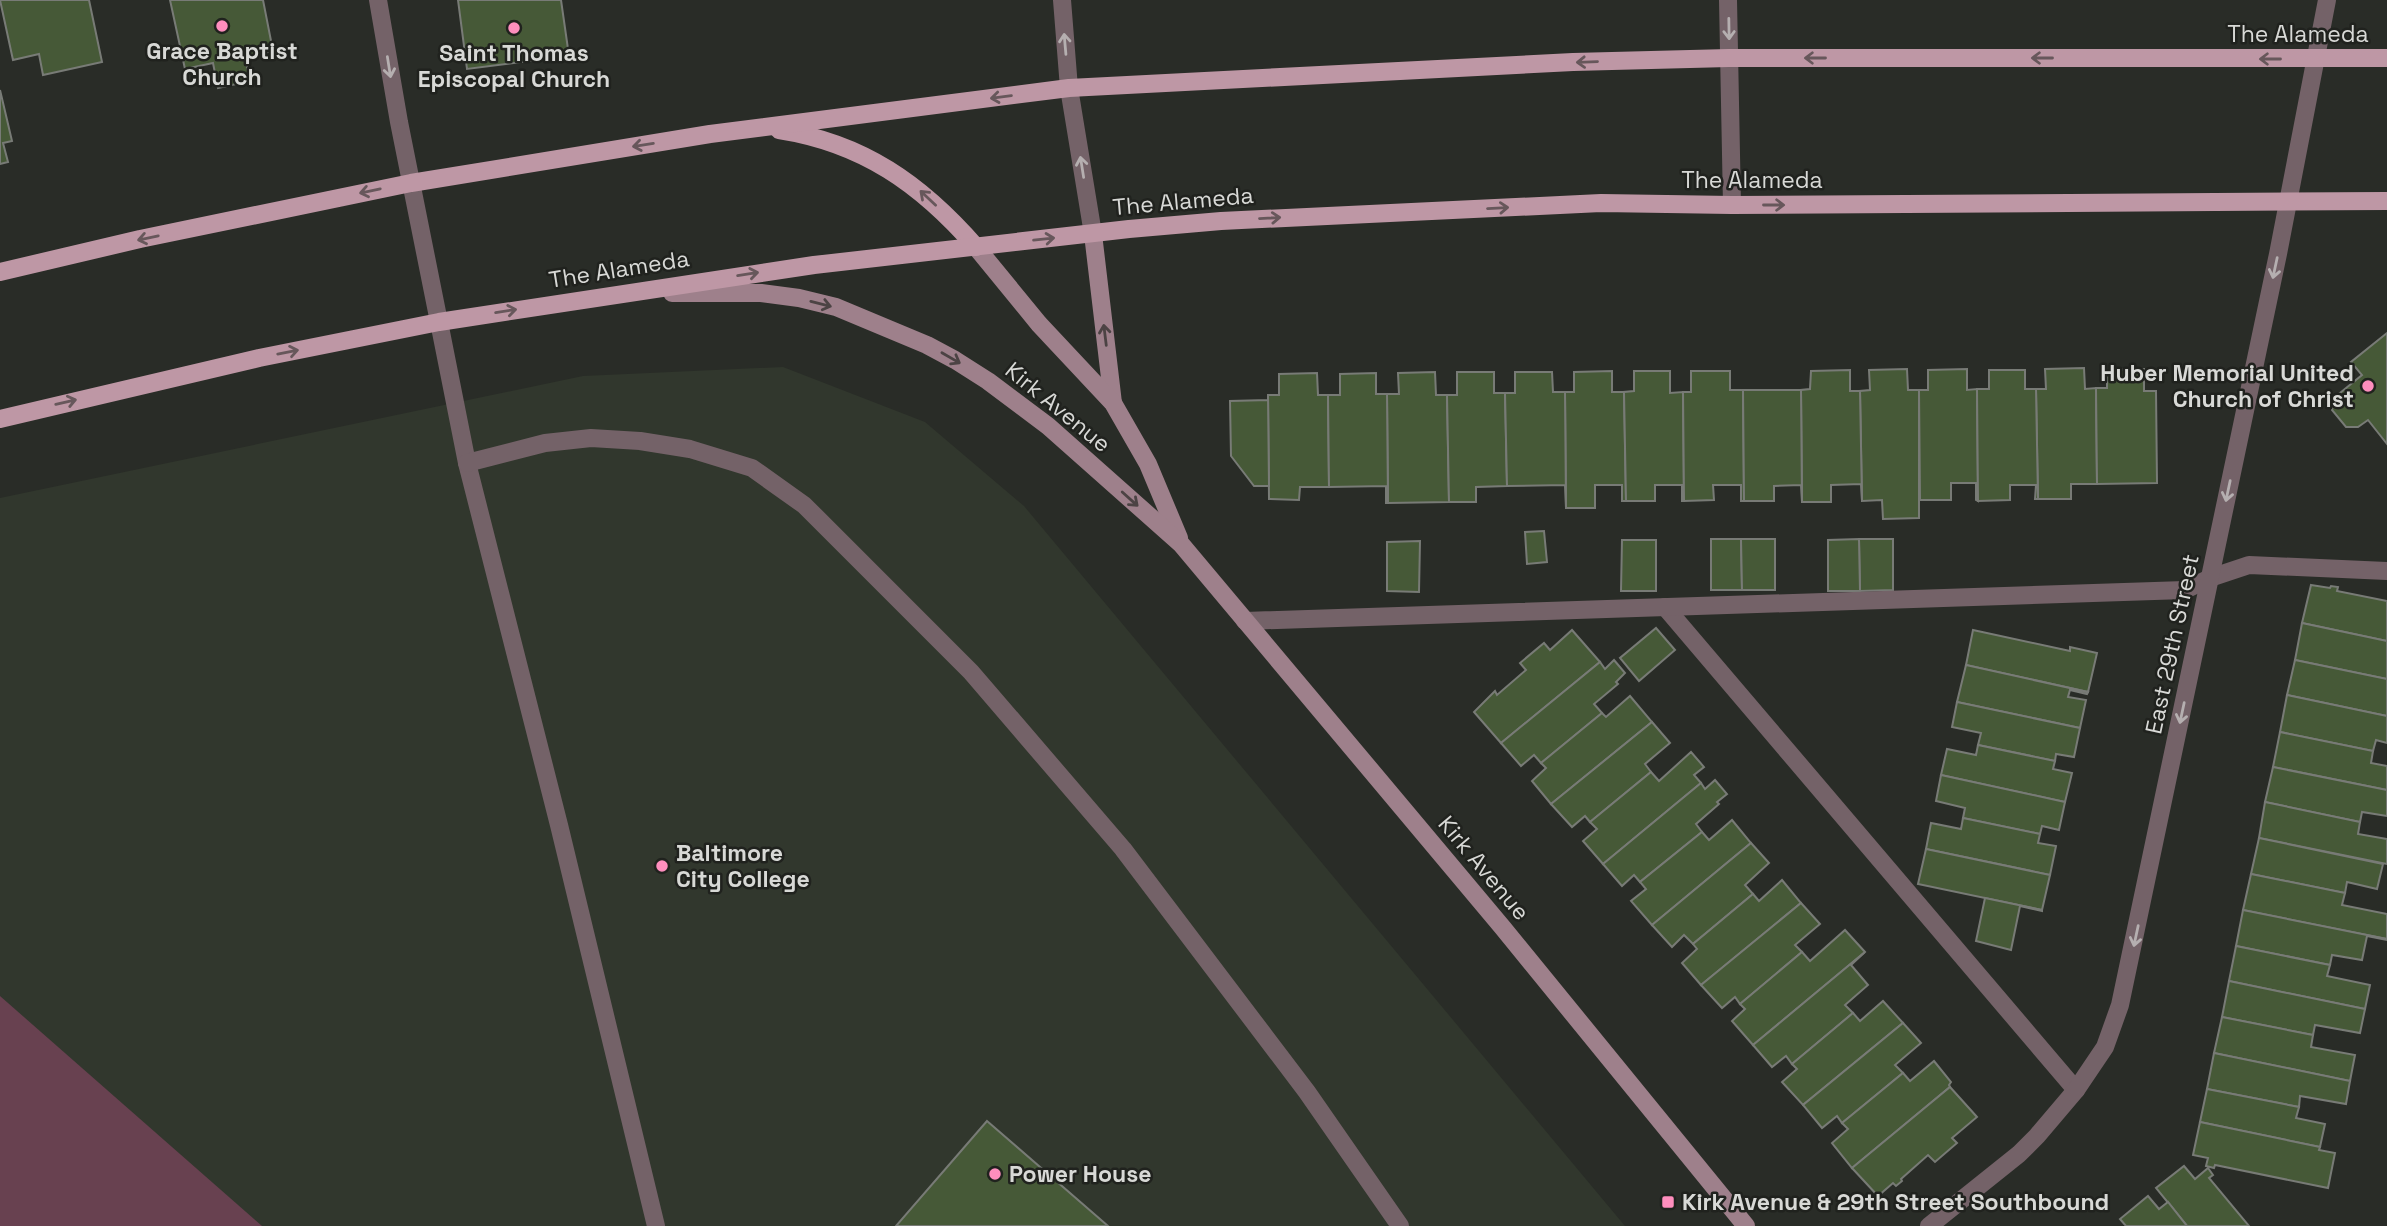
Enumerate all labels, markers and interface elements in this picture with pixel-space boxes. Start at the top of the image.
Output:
one-way arrow [1722,17,1735,40]
marker: Grace Baptist Church [214,18,230,34]
street label: The Alameda [2227,19,2369,49]
marker: Saint Thomas Episcopal Church [506,20,522,36]
one-way arrow [1058,33,1071,56]
place label: Grace Baptist Church [146,36,298,92]
place label: Saint Thomas Episcopal Church [418,38,610,94]
one-way arrow [1804,51,1827,65]
one-way arrow [2031,51,2054,65]
one-way arrow [2259,52,2282,66]
one-way arrow [383,55,396,78]
one-way arrow [1576,55,1599,68]
one-way arrow [990,90,1013,103]
one-way arrow [632,139,655,152]
one-way arrow [1075,156,1088,178]
street label: The Alameda [1681,165,1823,195]
street label: The Alameda [1111,180,1255,222]
one-way arrow [359,185,382,199]
one-way arrow [920,189,937,206]
one-way arrow [1762,198,1785,212]
one-way arrow [1486,202,1509,215]
one-way arrow [1259,212,1282,225]
one-way arrow [137,231,160,245]
one-way arrow [1032,233,1055,246]
street label: The Alameda [547,243,691,295]
one-way arrow [2268,256,2282,279]
one-way arrow [736,268,758,281]
one-way arrow [810,298,832,311]
one-way arrow [494,304,517,317]
one-way arrow [1098,324,1111,347]
one-way arrow [276,345,299,359]
one-way arrow [941,352,961,366]
street label: Kirk Avenue [999,355,1117,459]
place label: Huber Memorial United Church of Christ [2100,358,2354,414]
marker: Huber Memorial United Church of Christ [2360,378,2376,394]
one-way arrow [54,395,77,409]
one-way arrow [2221,479,2235,502]
one-way arrow [1121,490,1138,507]
street label: East 29th Street [2138,551,2206,737]
one-way arrow [2175,701,2189,724]
street label: Kirk Avenue [1432,810,1536,926]
place label: Baltimore City College [676,838,810,894]
marker: Baltimore City College [654,858,670,874]
one-way arrow [2128,924,2142,947]
place label: Power House [1009,1159,1152,1189]
marker: Power House [987,1166,1003,1182]
place label: Kirk Avenue & 29th Street Southbound [1682,1187,2109,1217]
marker: Kirk Avenue & 29th Street Southbound [1660,1194,1676,1210]

